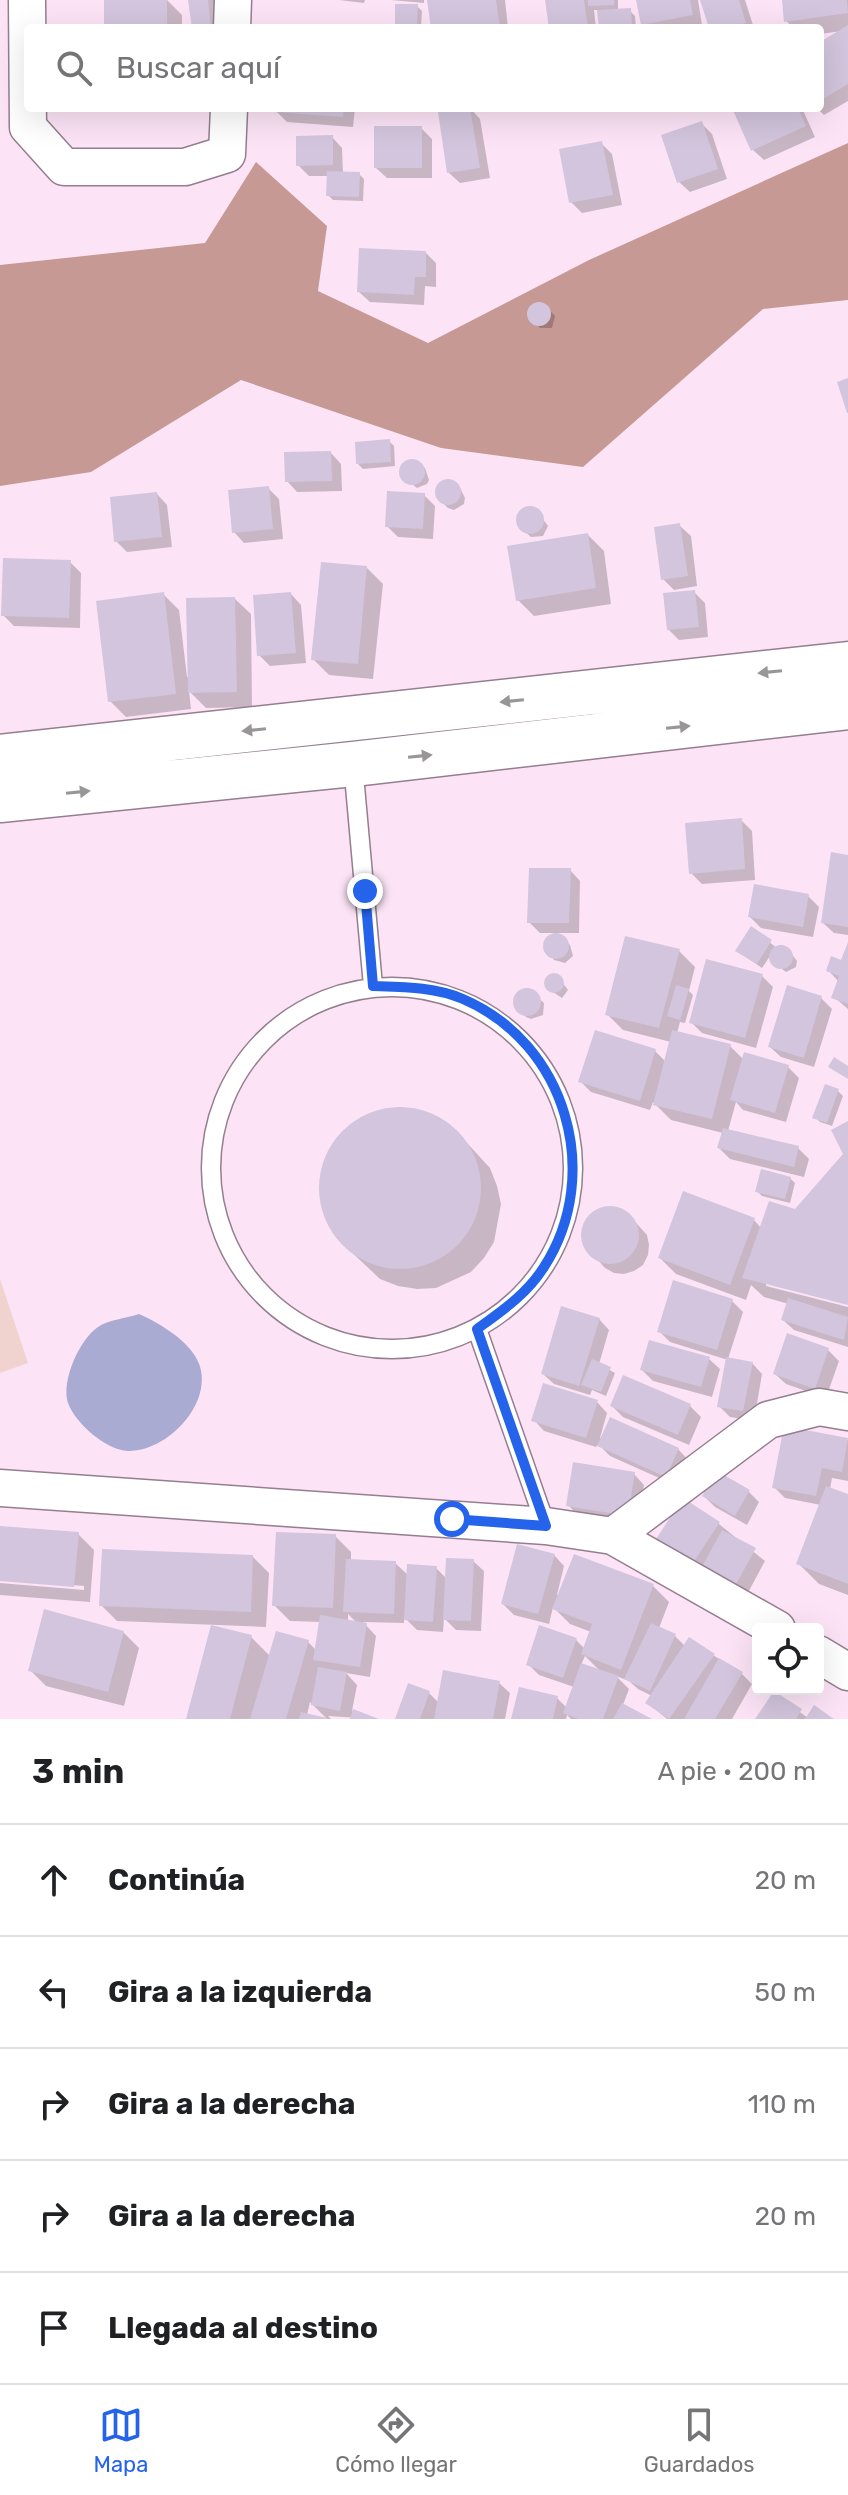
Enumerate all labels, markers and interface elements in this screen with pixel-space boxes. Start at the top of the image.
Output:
search box [24,24,824,112]
icon: search [52,46,96,90]
text: Buscar aquí [116,50,280,86]
one-way arrow [758,666,783,679]
one-way arrow [499,695,524,708]
one-way arrow [666,720,691,733]
one-way arrow [241,723,266,736]
one-way arrow [408,750,433,763]
one-way arrow [66,785,91,798]
route end [347,873,383,909]
route start [434,1501,470,1537]
map controls [752,1623,824,1695]
button: locate [752,1623,824,1695]
text: 3 min [32,1751,124,1792]
text: A pie · 200 m [657,1756,816,1787]
icon: ahead [32,1858,76,1902]
text: Continúa [108,1862,245,1898]
text: 20 m [755,1865,816,1896]
icon: left [32,1970,76,2014]
text: Gira a la izquierda [108,1974,372,2010]
text: 50 m [755,1977,816,2008]
icon: right [32,2082,76,2126]
text: Gira a la derecha [108,2086,355,2122]
text: 110 m [748,2089,816,2120]
icon: right [32,2194,76,2238]
text: Gira a la derecha [108,2198,355,2234]
text: 20 m [755,2201,816,2232]
icon: arrive [32,2306,76,2350]
text: Llegada al destino [108,2310,378,2346]
tab: Mapa [93,2403,148,2478]
tab: Cómo llegar [335,2403,457,2478]
tab: Guardados [644,2403,754,2478]

